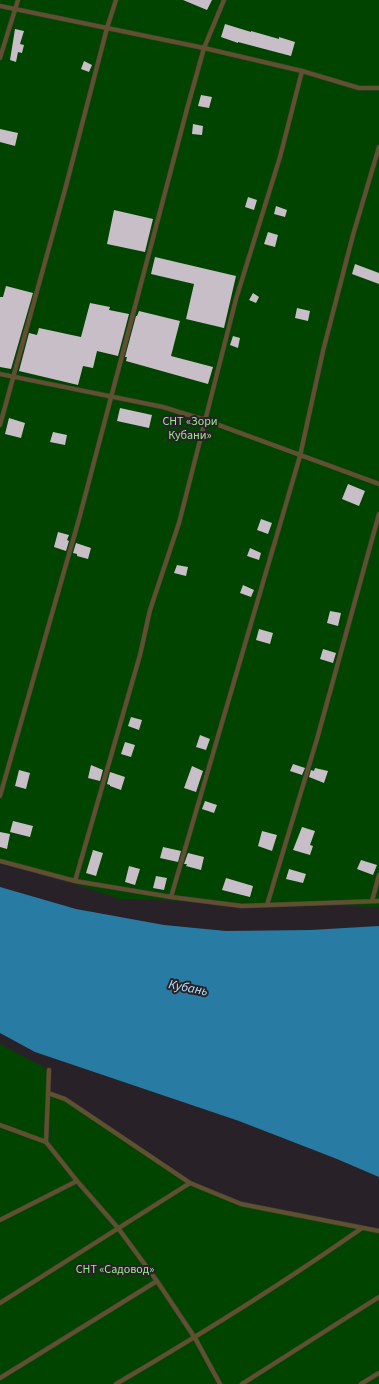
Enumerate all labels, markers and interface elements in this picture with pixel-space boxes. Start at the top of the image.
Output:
park label: СНТ «Зори Кубани» [162,415,218,443]
water label: Кубань [167,978,209,1000]
park label: СНТ «Садовод» [76,1263,154,1277]

